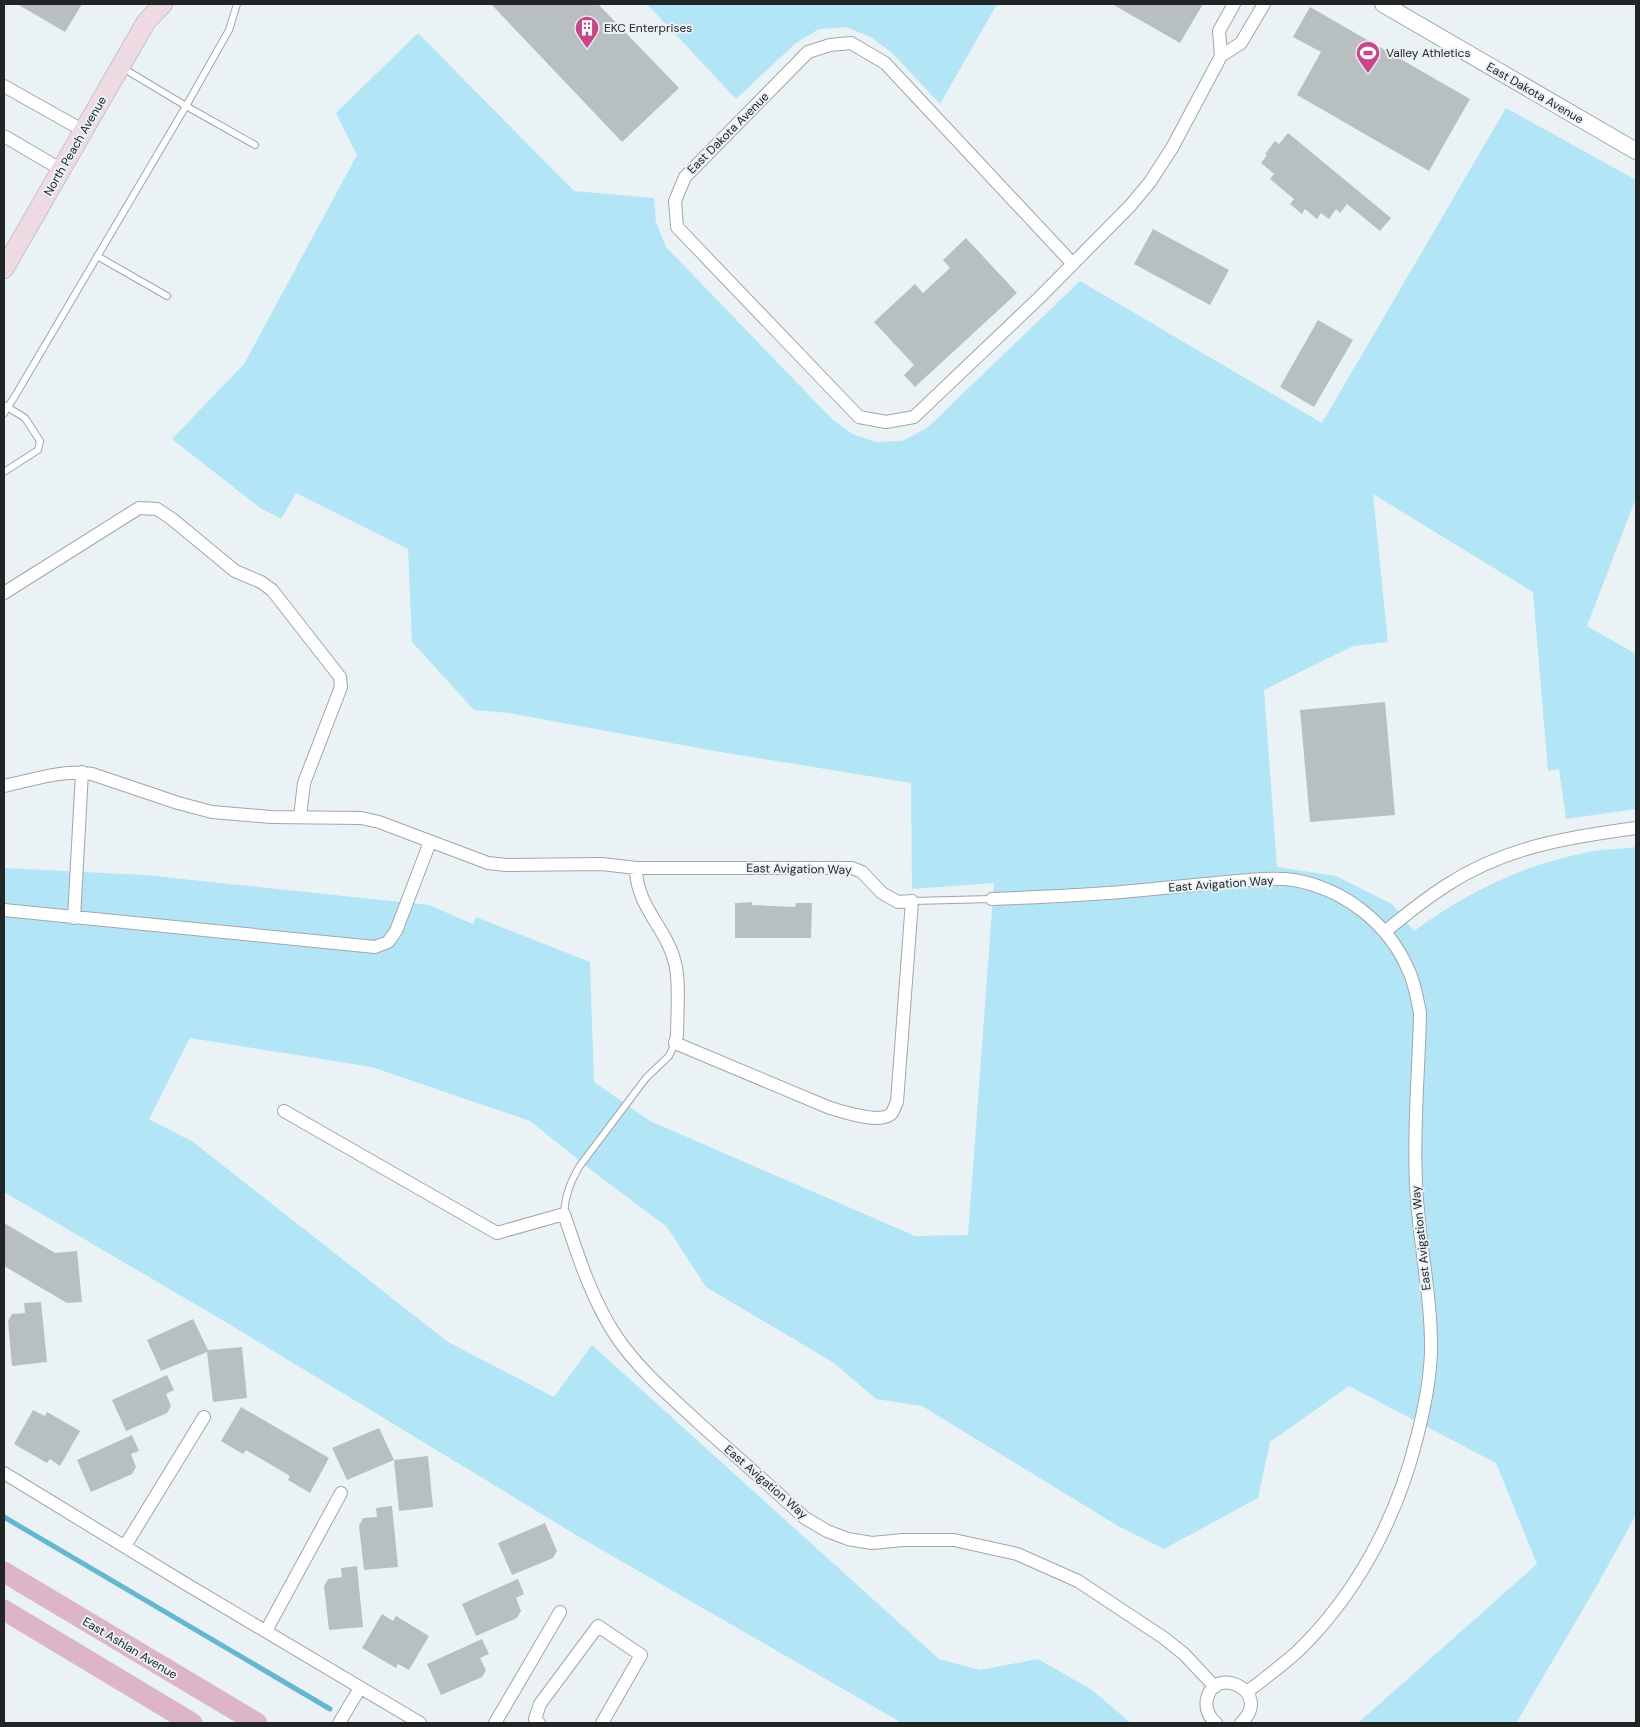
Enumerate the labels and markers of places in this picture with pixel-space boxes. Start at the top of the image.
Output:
building icon: EKC Enterprises [574,15,600,49]
place label: EKC Enterprises [604,20,692,36]
sports icon: Valley Athletics [1355,40,1381,74]
place label: Valley Athletics [1386,45,1471,61]

